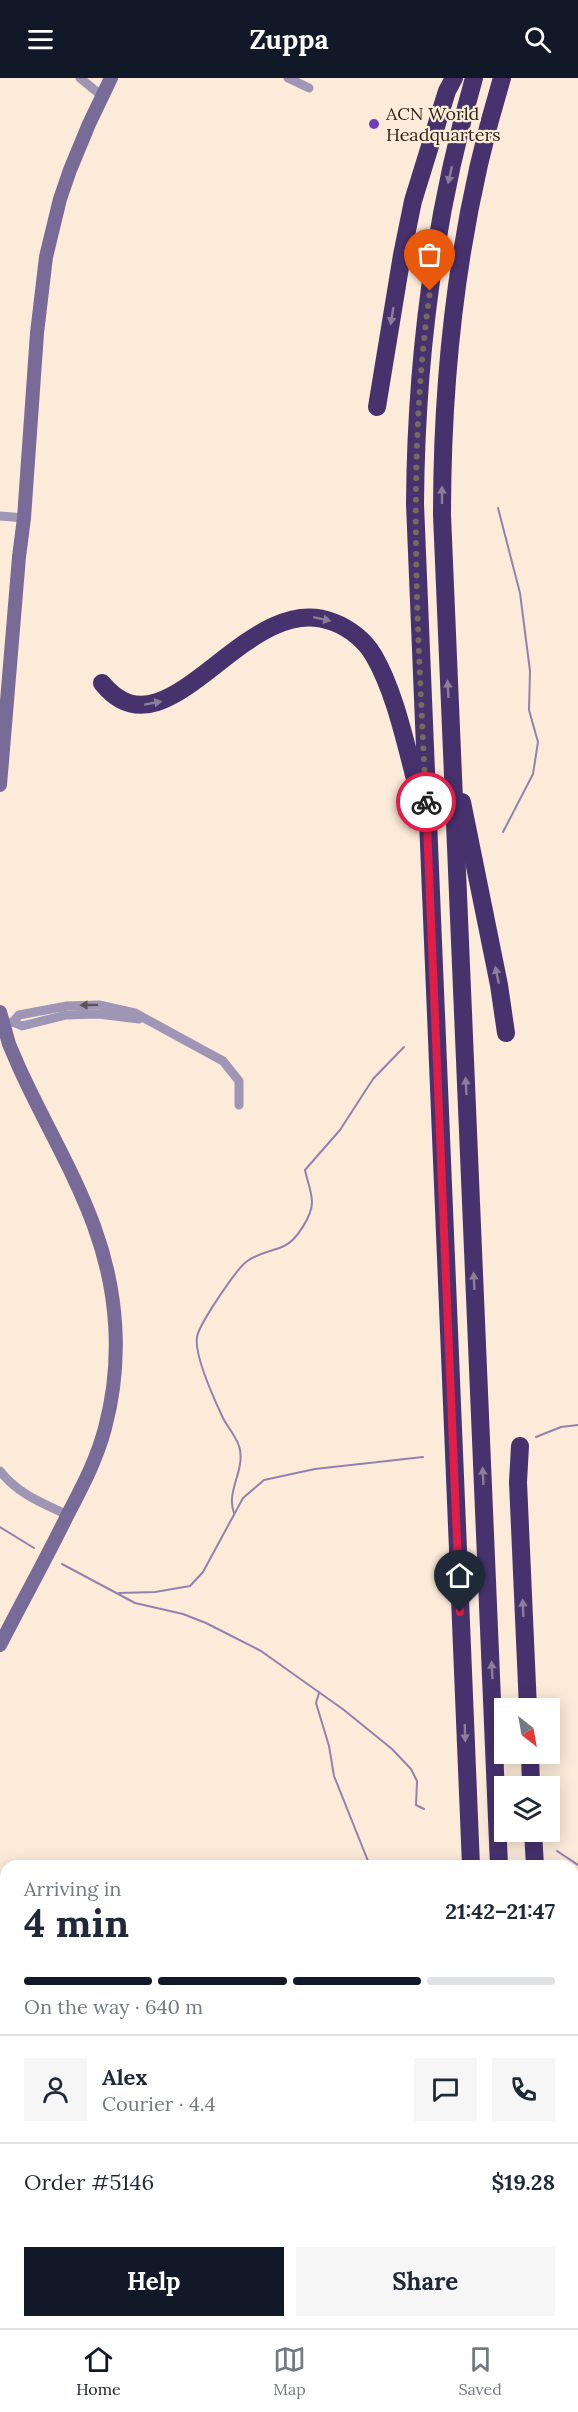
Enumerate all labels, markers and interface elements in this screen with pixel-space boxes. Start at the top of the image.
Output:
text: Zuppa [249,22,329,56]
icon: menu [24,23,57,56]
icon: search [521,23,554,56]
place label: ACN World Headquarters [385,102,501,146]
marker: ACN World Headquarters [367,117,381,131]
one-way arrow [444,166,454,185]
pin [404,229,455,291]
icon: bag [413,238,446,271]
one-way arrow [387,307,396,326]
one-way arrow [437,485,447,504]
one-way arrow [313,615,332,624]
one-way arrow [444,680,453,699]
one-way arrow [144,698,163,707]
courier [396,772,456,832]
icon: bike [410,786,443,819]
one-way arrow [492,966,502,984]
one-way arrow [80,1000,99,1010]
one-way arrow [461,1076,470,1095]
one-way arrow [470,1271,479,1290]
one-way arrow [478,1466,487,1485]
pin [434,1550,485,1612]
icon: home [443,1559,476,1592]
one-way arrow [519,1599,528,1618]
one-way arrow [487,1661,496,1680]
north arrow [494,1698,560,1764]
map controls [494,1698,560,1842]
one-way arrow [461,1723,470,1742]
button: layers [494,1776,560,1842]
text: Arriving in [24,1876,121,1901]
text: 21:42–21:47 [445,1897,555,1925]
text: 4 min [24,1898,129,1948]
text: On the way · 640 m [24,1994,203,2019]
button: person [24,2058,87,2121]
button: chat [414,2058,477,2121]
button: phone [492,2058,555,2121]
text: Alex [102,2063,147,2091]
text: Courier · 4.4 [102,2091,216,2116]
text: Order #5146 [24,2168,154,2196]
text: $19.28 [491,2168,555,2196]
button: Help [24,2247,284,2316]
button: Share [296,2247,555,2316]
tab: Home [76,2343,121,2399]
tab: Map [273,2343,306,2399]
tab: Saved [458,2343,502,2399]

